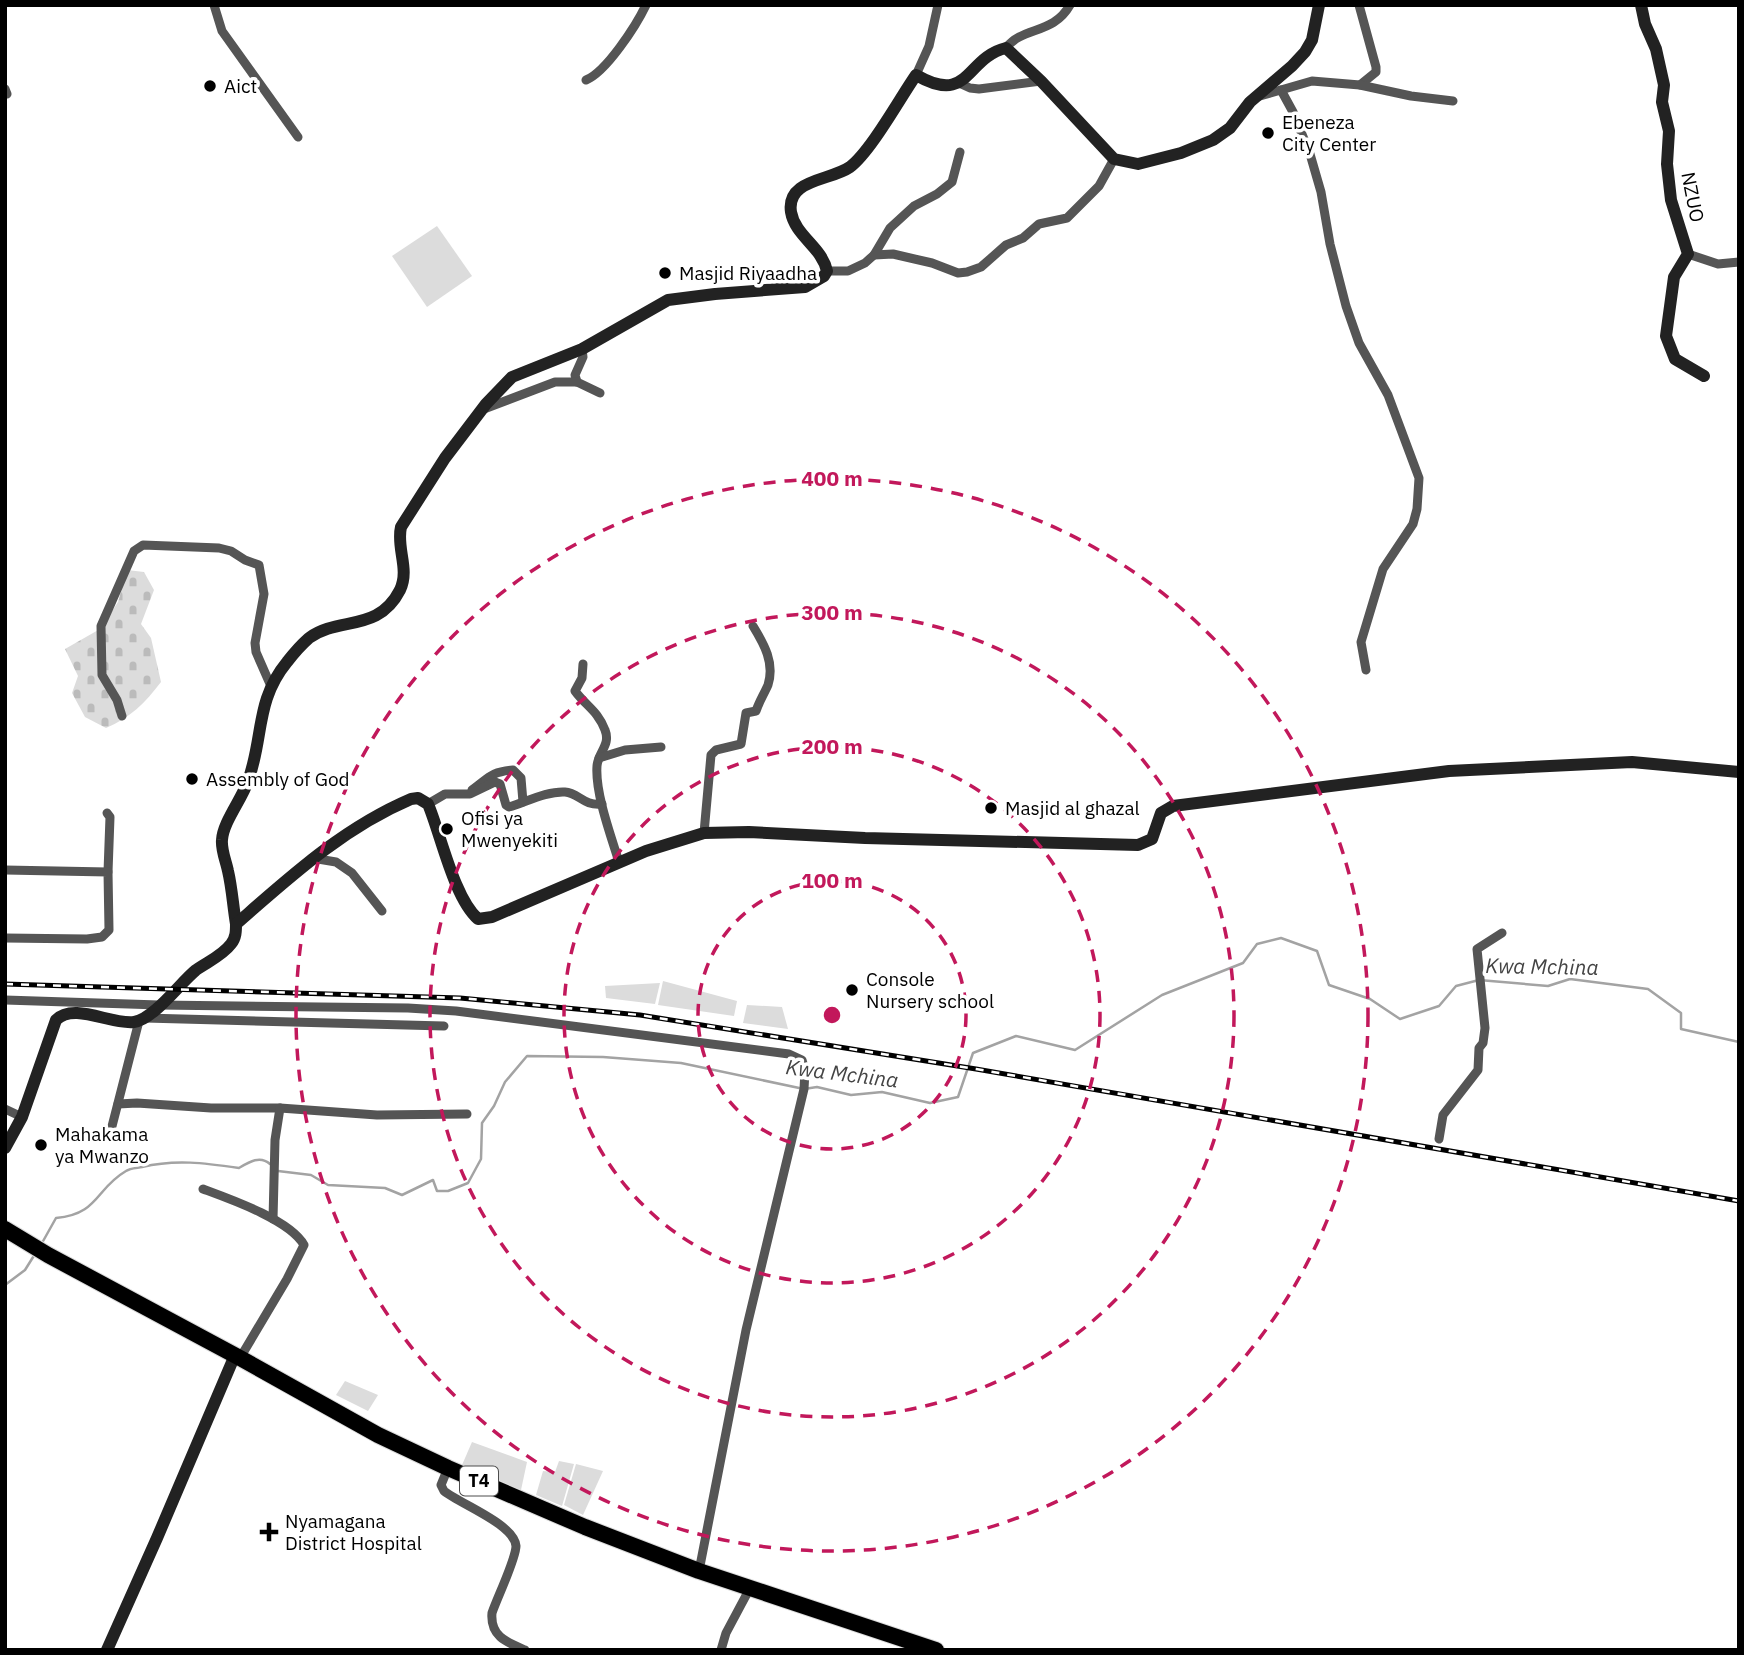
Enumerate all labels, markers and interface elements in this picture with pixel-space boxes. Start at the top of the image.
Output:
place label: Aict [224,74,257,98]
marker: Aict [202,78,218,94]
place label: Ebeneza City Center [1282,110,1376,156]
marker: Ebeneza City Center [1260,125,1276,141]
street label: NZUO [1676,170,1710,224]
place label: Masjid Riyaadha [679,261,817,285]
marker: Masjid Riyaadha [657,265,673,281]
text: 400 m [801,464,863,492]
text: 300 m [801,598,863,626]
text: 200 m [801,732,863,760]
place label: Assembly of God [206,767,350,791]
marker: Assembly of God [184,771,200,787]
place label: Masjid al ghazal [1005,796,1140,820]
marker: Masjid al ghazal [983,800,999,816]
place label: Ofisi ya Mwenyekiti [461,806,558,852]
marker: Ofisi ya Mwenyekiti [439,821,455,837]
text: 100 m [801,866,863,894]
water label: Kwa Mchina [1485,951,1599,981]
place label: Console Nursery school [866,967,994,1013]
marker: Console Nursery school [844,982,860,998]
centre of rings [820,1003,844,1027]
water label: Kwa Mchina [784,1052,900,1094]
place label: Mahakama ya Mwanzo [55,1122,149,1168]
marker: Mahakama ya Mwanzo [33,1137,49,1153]
road number: T4 [460,1466,498,1496]
place label: Nyamagana District Hospital [285,1509,422,1555]
marker: Nyamagana District Hospital [259,1522,279,1542]

